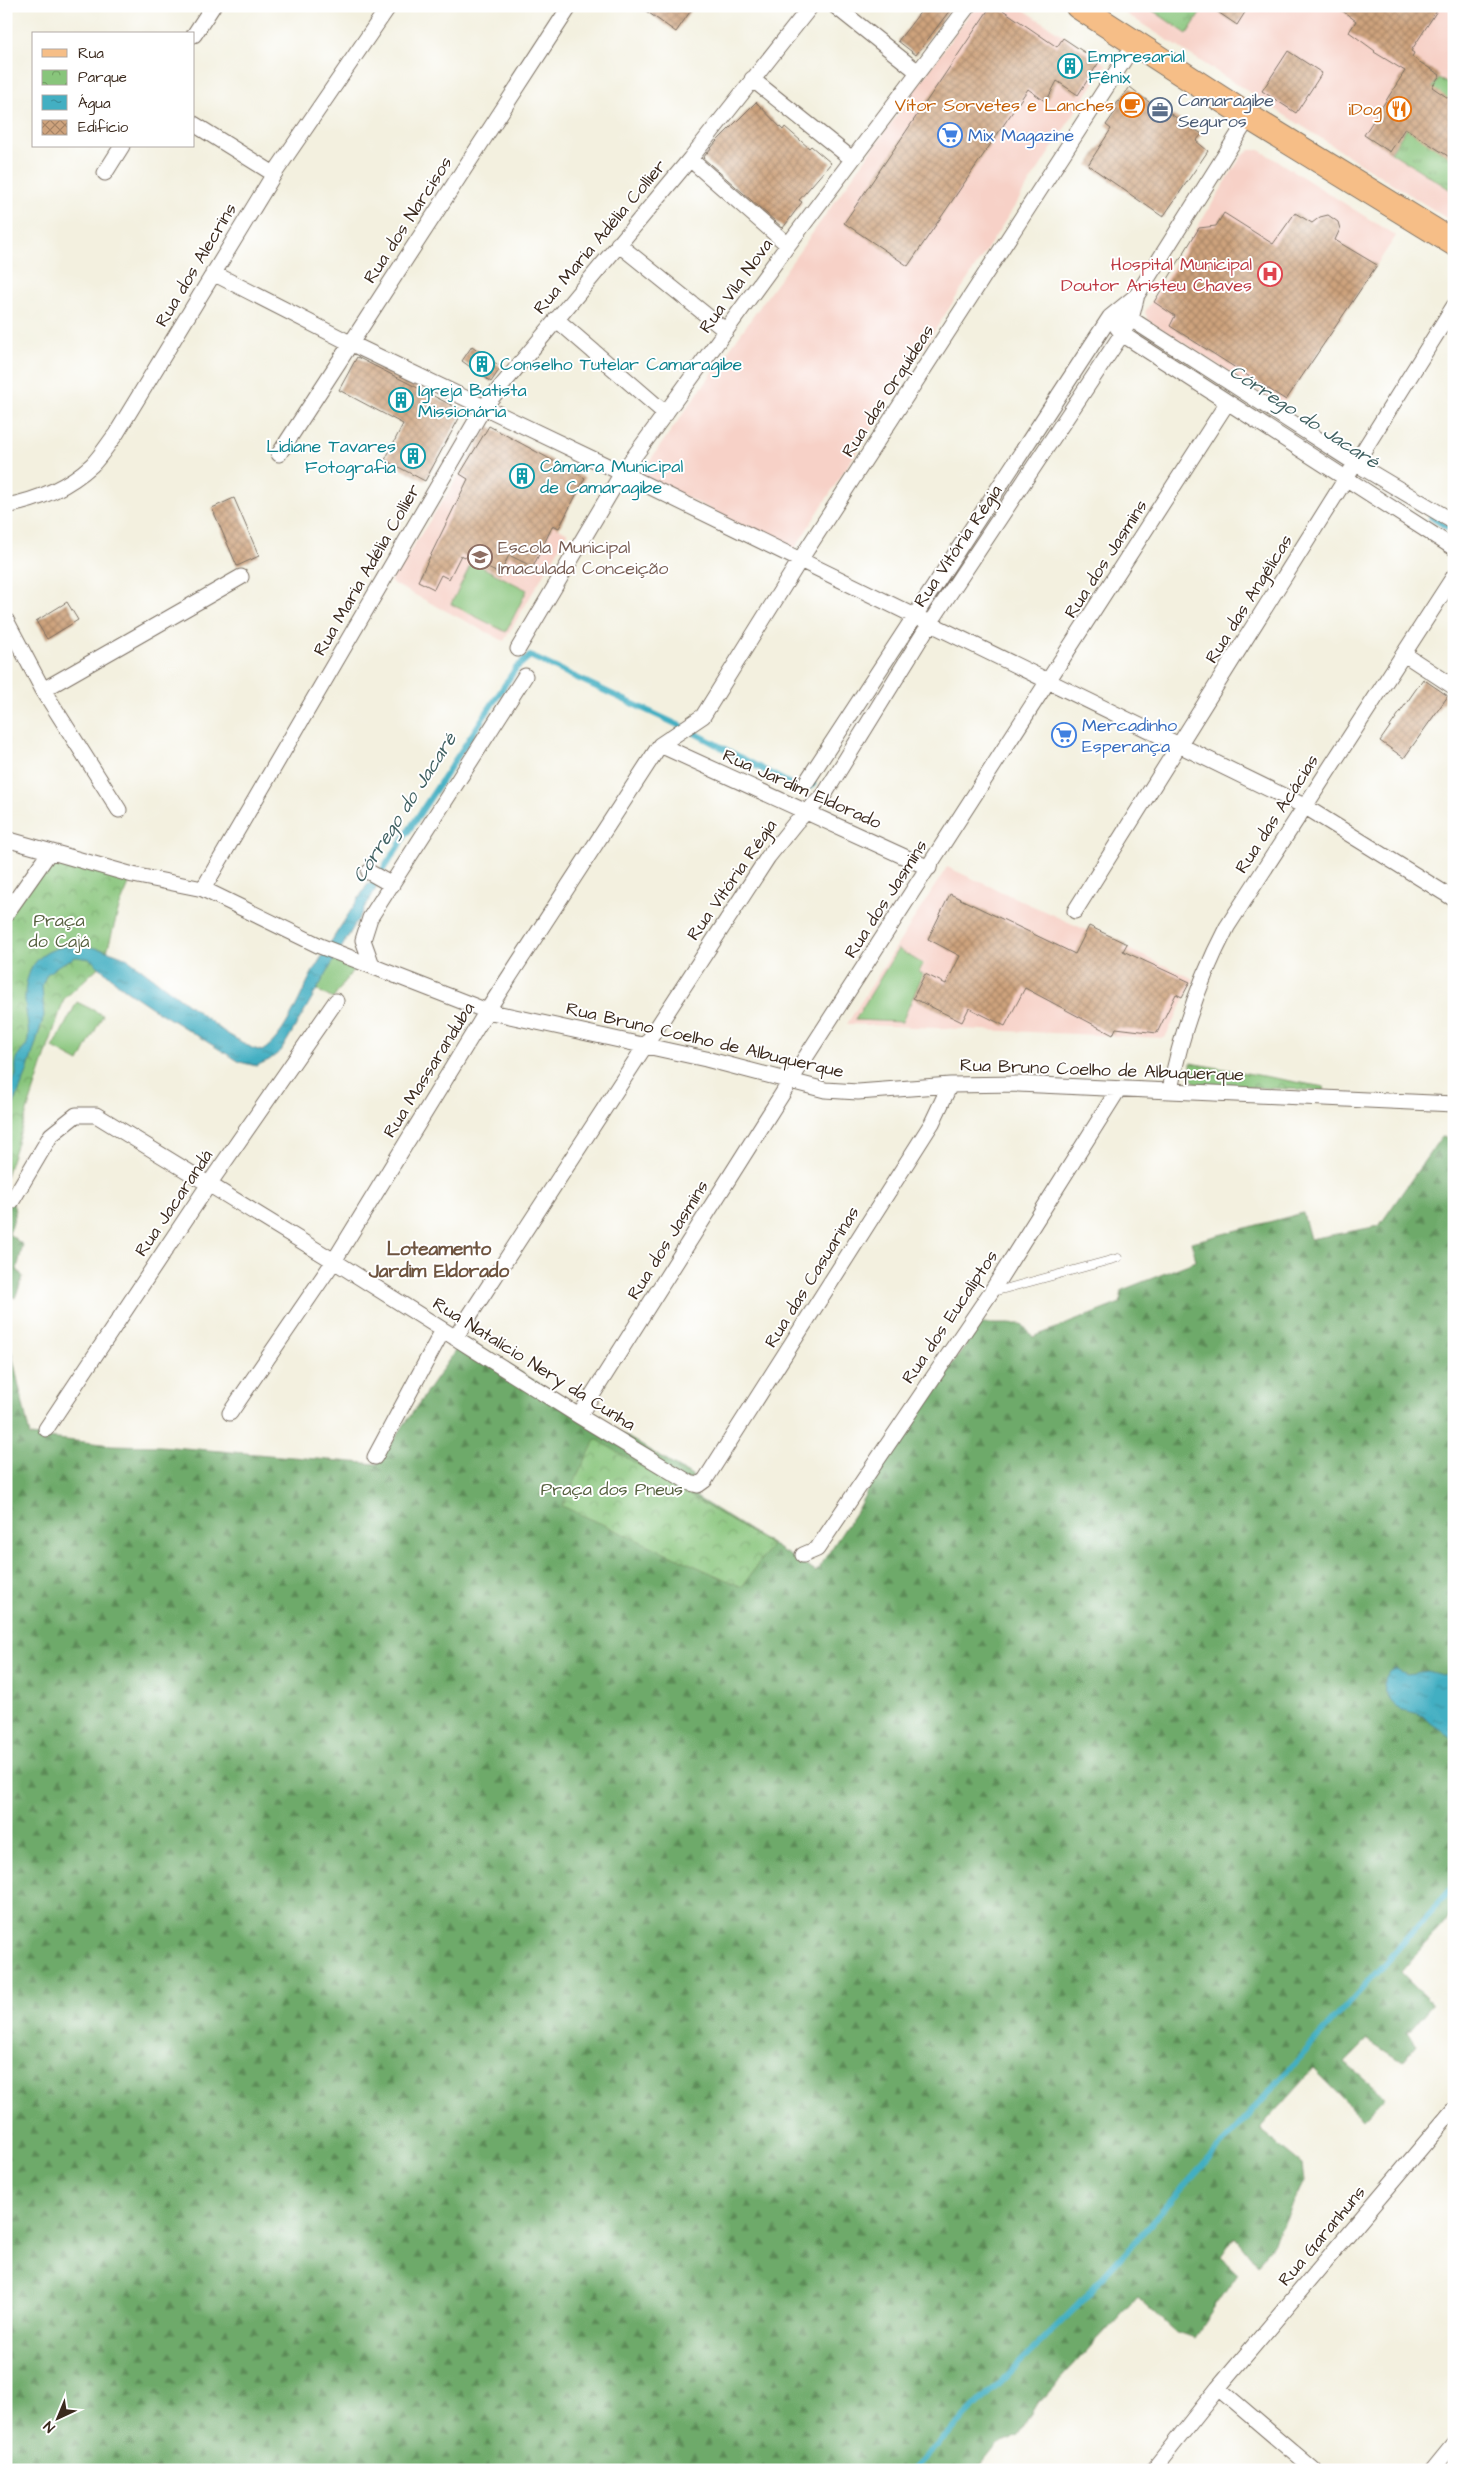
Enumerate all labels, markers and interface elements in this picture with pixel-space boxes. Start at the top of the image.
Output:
legend [32,32,195,148]
text: Rua [78,43,104,64]
place label: Empresarial Fênix [1088,44,1185,90]
building icon: Empresarial Fênix [1057,53,1083,79]
text: Parque [78,67,127,88]
place label: Camaragibe Seguros [1178,88,1274,135]
cafe icon: Vítor Sorvetes e Lanches [1119,92,1145,118]
text: Água [78,93,111,115]
place label: Vítor Sorvetes e Lanches [895,93,1114,118]
restaurant icon: iDog [1386,96,1412,122]
office icon: Camaragibe Seguros [1147,97,1173,123]
place label: iDog [1348,97,1382,123]
text: Edifício [78,117,129,138]
supermarket icon: Mix Magazine [937,122,963,148]
place label: Mix Magazine [968,123,1074,149]
street label: Rua dos Narcisos [358,152,458,288]
street label: Rua Maria Adélia Collier [528,154,672,320]
street label: Rua dos Alecrins [149,199,243,331]
street label: Rua Vila Nova [693,234,779,338]
place label: Hospital Municipal Doutor Aristeu Chaves [1061,252,1252,298]
hospital icon: Hospital Municipal Doutor Aristeu Chaves [1257,261,1283,287]
street label: Rua das Orquídeas [836,320,940,462]
building icon: Conselho Tutelar Camaragibe [469,351,495,377]
place label: Conselho Tutelar Camaragibe [500,352,742,378]
water label: Córrego do Jacaré [1224,358,1386,477]
place label: Igreja Batista Missionária [418,378,527,424]
building icon: Igreja Batista Missionária [388,387,414,413]
place label: Lidiane Tavares Fotografia [266,434,396,481]
building icon: Lidiane Tavares Fotografia [400,443,426,469]
place label: Câmara Municipal de Camaragibe [540,454,683,501]
building icon: Câmara Municipal de Camaragibe [509,463,535,489]
street label: Rua Maria Adélia Collier [307,479,427,661]
street label: Rua Vitória Régia [908,480,1009,613]
street label: Rua dos Jasmins [1058,495,1154,623]
street label: Rua das Angélicas [1199,530,1300,669]
place label: Escola Municipal Imaculada Conceição [498,535,668,581]
school or university icon: Escola Municipal Imaculada Conceição [467,544,493,570]
place label: Mercadinho Esperança [1082,713,1177,759]
supermarket icon: Mercadinho Esperança [1051,722,1077,748]
water label: Córrego do Jacaré [346,726,465,888]
street label: Rua Jardim Eldorado [719,743,885,835]
street label: Rua das Acácias [1229,750,1325,878]
street label: Rua Vitória Régia [681,814,784,946]
street label: Rua dos Jasmins [838,835,934,963]
park label: Praça do Cajá [29,908,89,954]
street label: Rua Bruno Coelho de Albuquerque [564,996,847,1084]
street label: Rua Massaranduba [377,998,481,1142]
street label: Rua Bruno Coelho de Albuquerque [960,1053,1245,1087]
street label: Rua Jacarandá [129,1145,219,1261]
street label: Rua dos Jasmins [621,1176,715,1304]
street label: Rua das Casuarinas [758,1202,866,1352]
district label: Loteamento Jardim Eldorado [368,1236,510,1285]
street label: Rua dos Eucaliptos [896,1245,1004,1389]
street label: Rua Natalício Nery da Cunha [427,1291,640,1438]
park label: Praça dos Pneus [541,1477,683,1502]
street label: Rua Garanhuns [1273,2180,1371,2292]
north arrow [32,2394,82,2444]
text: N [39,2416,60,2437]

